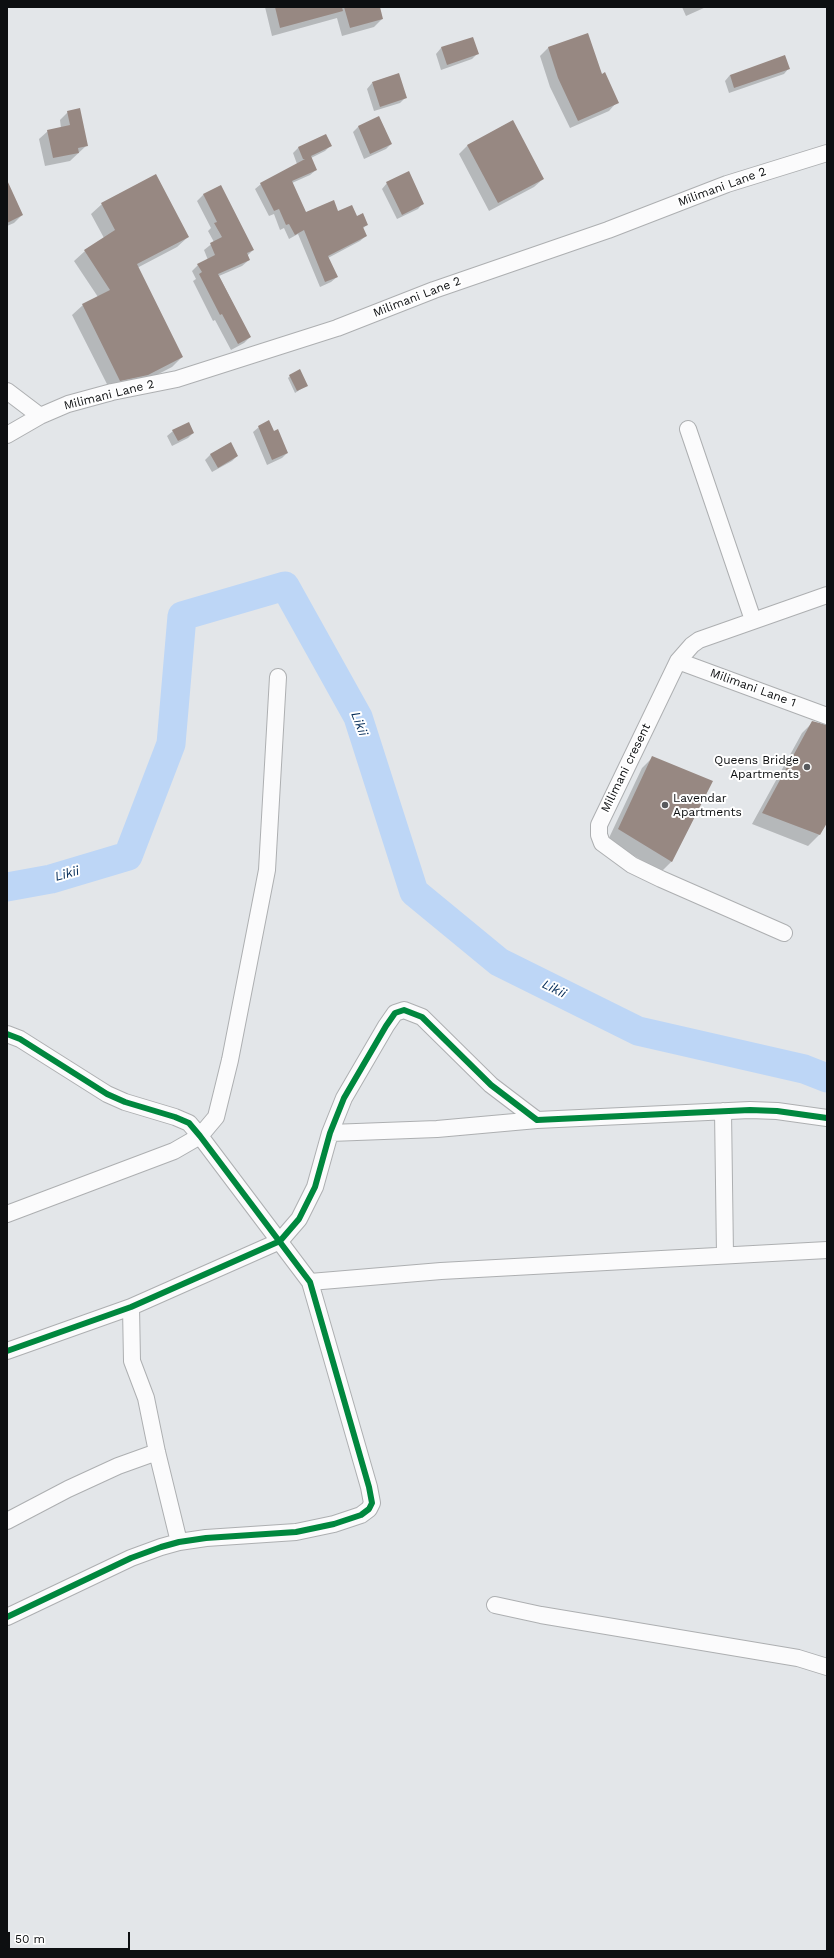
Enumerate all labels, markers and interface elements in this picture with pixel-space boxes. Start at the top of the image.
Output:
street label: Milimani Lane 2 [676,164,768,210]
street label: Milimani Lane 2 [371,274,463,320]
street label: Milimani Lane 2 [62,377,156,413]
street label: Milimani Lane 1 [708,666,798,710]
water label: Likii [347,710,371,738]
street label: Milimani cresent [598,721,654,815]
place label: Queens Bridge Apartments [714,753,799,781]
marker: Queens Bridge Apartments [802,762,812,772]
place label: Lavendar Apartments [673,791,742,819]
marker: Lavendar Apartments [660,800,670,810]
water label: Likii [53,863,81,885]
water label: Likii [539,977,569,1001]
scale bar [10,1924,132,1950]
text: 50 m [15,1932,45,1946]

